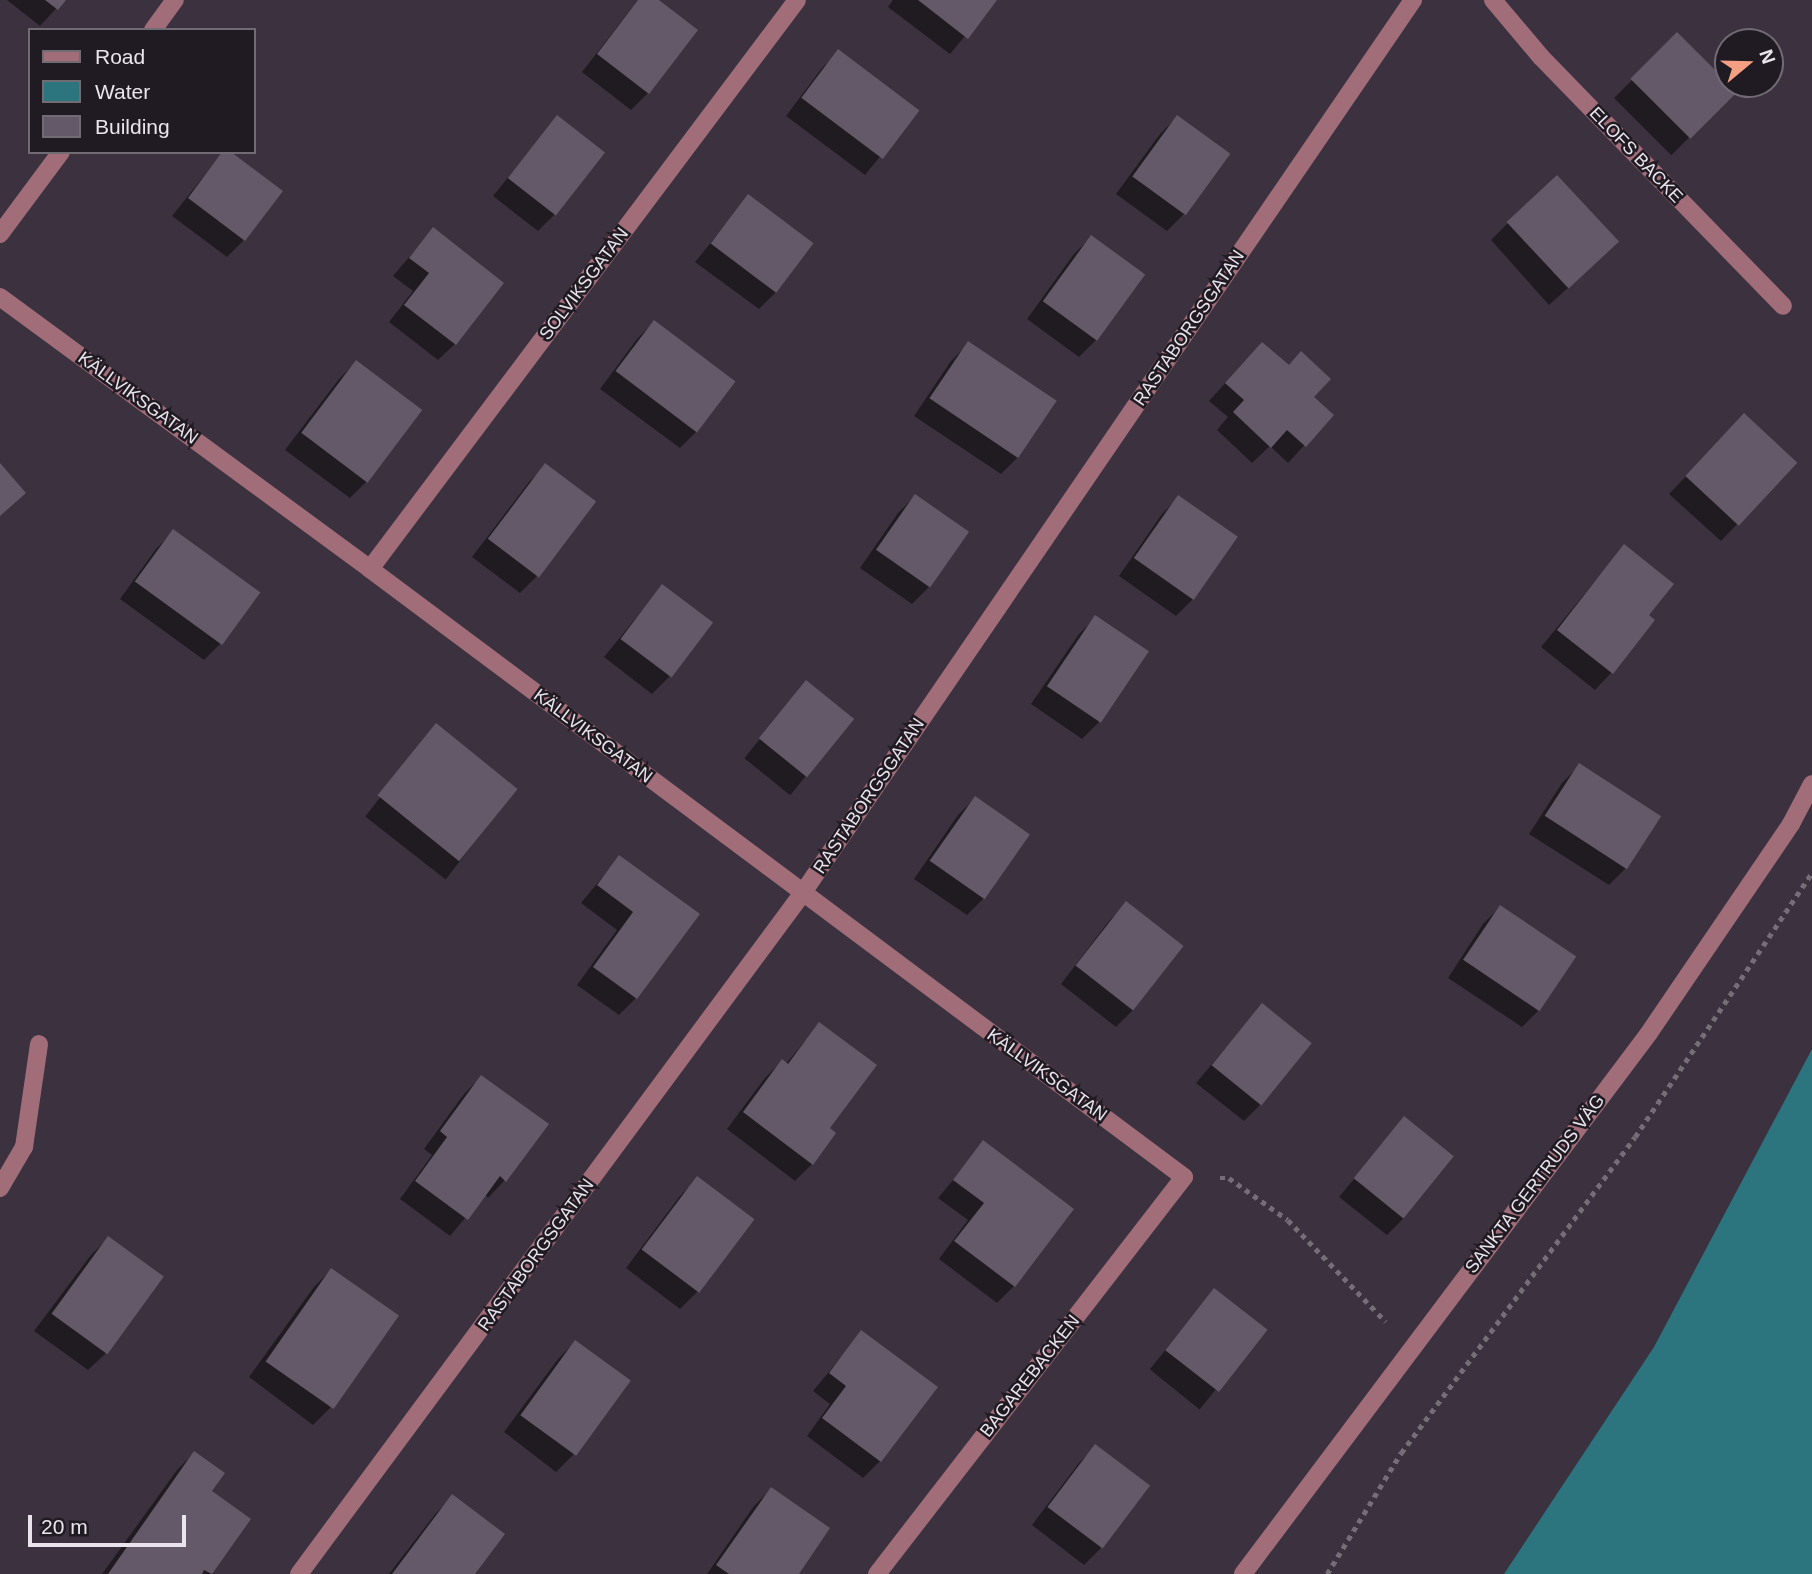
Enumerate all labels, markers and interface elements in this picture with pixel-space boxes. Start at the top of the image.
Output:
legend [28,28,256,154]
north arrow [1714,28,1784,98]
text: Road [95,45,145,68]
text: N [1755,47,1780,67]
text: Water [95,80,150,103]
street label: ELOFS BACKE [1585,103,1687,207]
text: Building [95,115,170,138]
street label: SOLVIKSGATAN [535,224,633,344]
street label: RASTABORGSGATAN [1129,246,1249,410]
street label: KÄLLVIKSGATAN [74,347,202,449]
street label: KÄLLVIKSGATAN [529,684,657,788]
street label: RASTABORGSGATAN [809,714,929,878]
street label: KÄLLVIKSGATAN [983,1024,1111,1126]
street label: SANKTA GERTRUDS VÄG [1460,1090,1610,1278]
street label: RASTABORGSGATAN [473,1175,599,1335]
street label: BAGAREBACKEN [976,1311,1084,1441]
scale bar [32,1500,189,1544]
text: 20 m [41,1515,88,1538]

